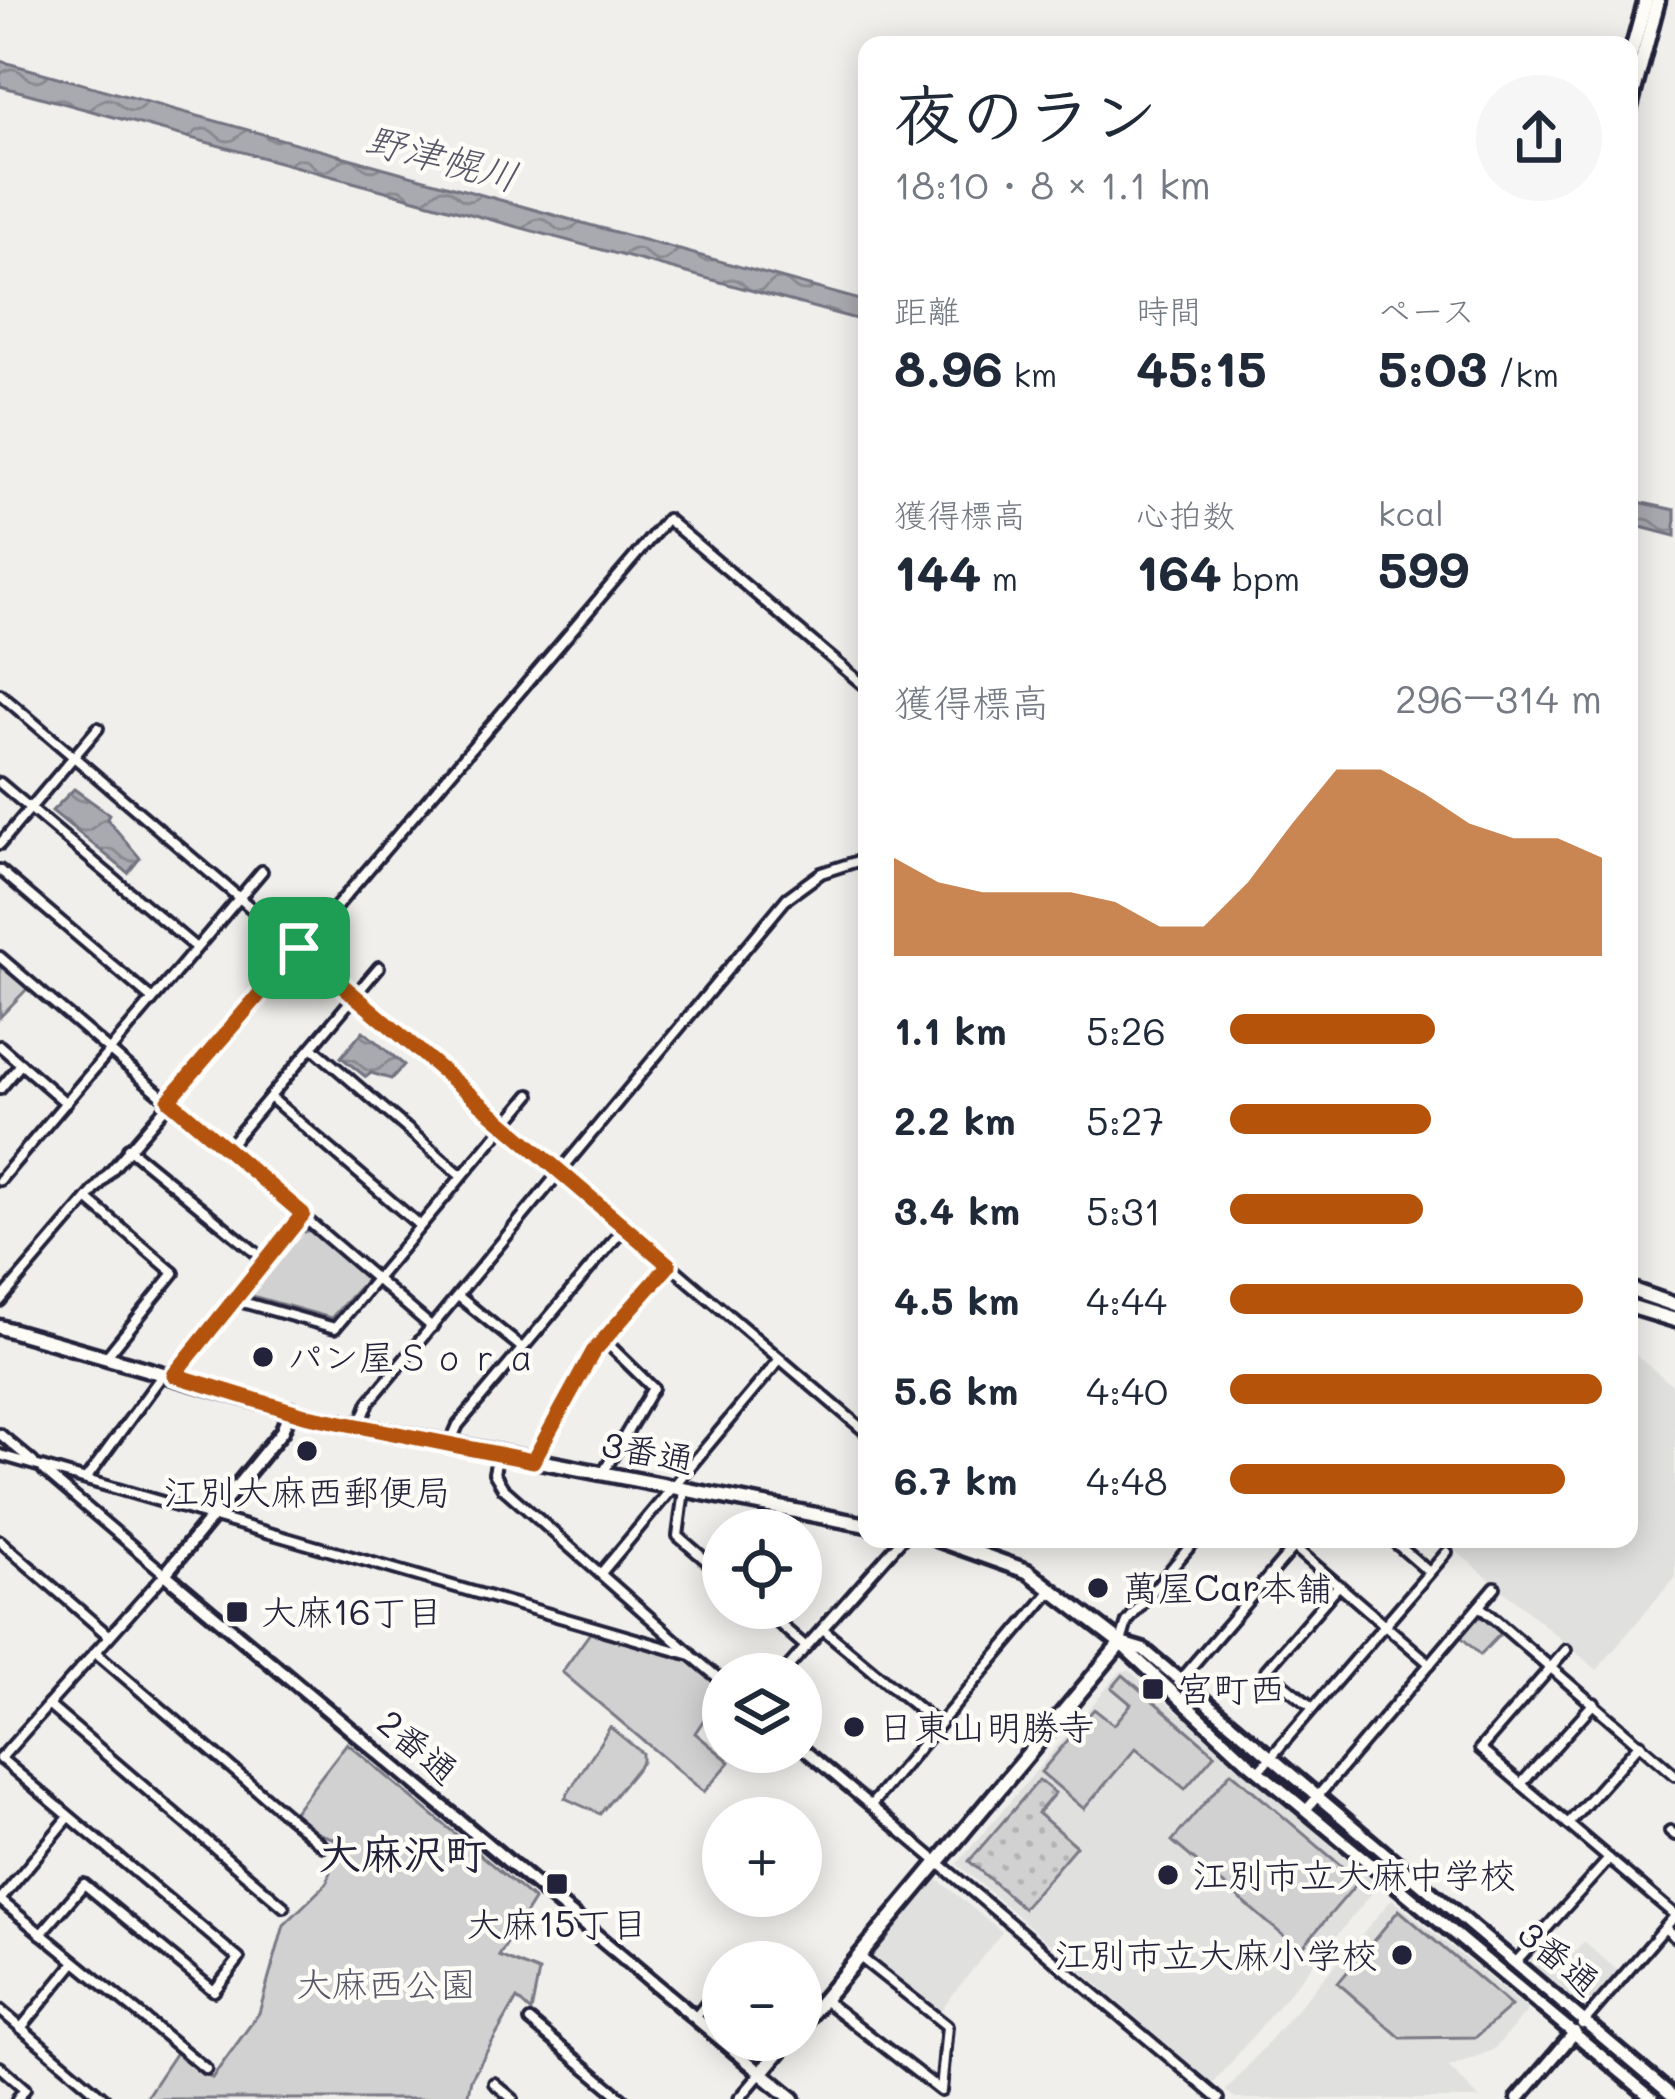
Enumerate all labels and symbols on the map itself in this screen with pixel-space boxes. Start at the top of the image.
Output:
water label: 野津幌川 [360,112,524,201]
pin [248,897,350,999]
place label: パン屋Ｓｏｒａ [287,1332,539,1379]
marker: パン屋Ｓｏｒａ [250,1344,276,1370]
street label: 3番通 [598,1419,698,1482]
marker: 江別大麻西郵便局 [294,1438,320,1464]
place label: 江別大麻西郵便局 [163,1467,451,1514]
place label: 萬屋Car本舗 [1122,1563,1332,1610]
marker: 萬屋Car本舗 [1085,1575,1111,1601]
place label: 大麻16丁目 [261,1587,443,1634]
marker: 大麻16丁目 [224,1599,250,1625]
place label: 宮町西 [1177,1664,1285,1711]
marker: 宮町西 [1140,1676,1166,1702]
street label: 2番通 [369,1698,469,1793]
place label: 日東山明勝寺 [878,1702,1094,1749]
marker: 日東山明勝寺 [841,1714,867,1740]
district label: 大麻沢町 [319,1825,487,1880]
place label: 江別市立大麻中学校 [1192,1850,1516,1897]
marker: 江別市立大麻中学校 [1155,1862,1181,1888]
marker: 大麻15丁目 [544,1871,570,1897]
place label: 大麻15丁目 [466,1899,648,1946]
street label: 3番通 [1509,1909,1611,2005]
place label: 江別市立大麻小学校 [1054,1930,1378,1977]
marker: 江別市立大麻小学校 [1389,1942,1415,1968]
park label: 大麻西公園 [296,1959,476,2006]

